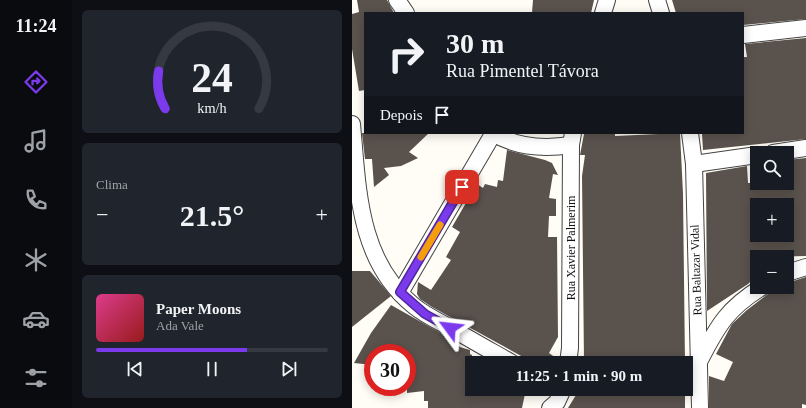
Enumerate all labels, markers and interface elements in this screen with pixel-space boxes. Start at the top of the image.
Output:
text: 11:24 [15,16,57,36]
icon: right [380,28,432,80]
text: 30 m [446,28,504,59]
text: 24 [191,55,233,101]
text: Rua Pimentel Távora [446,61,599,81]
icon: directions [22,68,50,96]
text: km/h [197,100,227,116]
icon: arrive [431,104,453,126]
text: Depois [380,107,423,123]
icon: music [22,127,50,155]
map controls [750,146,794,294]
button: search [750,146,794,190]
pin [445,170,479,204]
icon: arrive [451,176,473,198]
text: Clima [96,177,128,192]
icon: phone [22,186,50,214]
street label: Rua Xavier Palmerim [564,195,578,300]
button: + [750,198,794,242]
text: 21.5° [180,199,244,232]
text: − [96,202,108,227]
text: + [316,202,328,227]
street label: Rua Baltazar Vidal [687,224,705,316]
icon: climate [22,246,50,274]
button: − [750,250,794,294]
text: Paper Moons [156,301,241,317]
icon: car [22,305,50,333]
position arrow [429,307,471,349]
text: Ada Vale [156,318,204,333]
speed limit sign: 30 [364,344,416,396]
icon: previous [124,358,146,380]
icon: pause [201,358,223,380]
icon: next [278,358,300,380]
icon: filters [22,364,50,392]
text: 11:25 · 1 min · 90 m [516,368,642,384]

